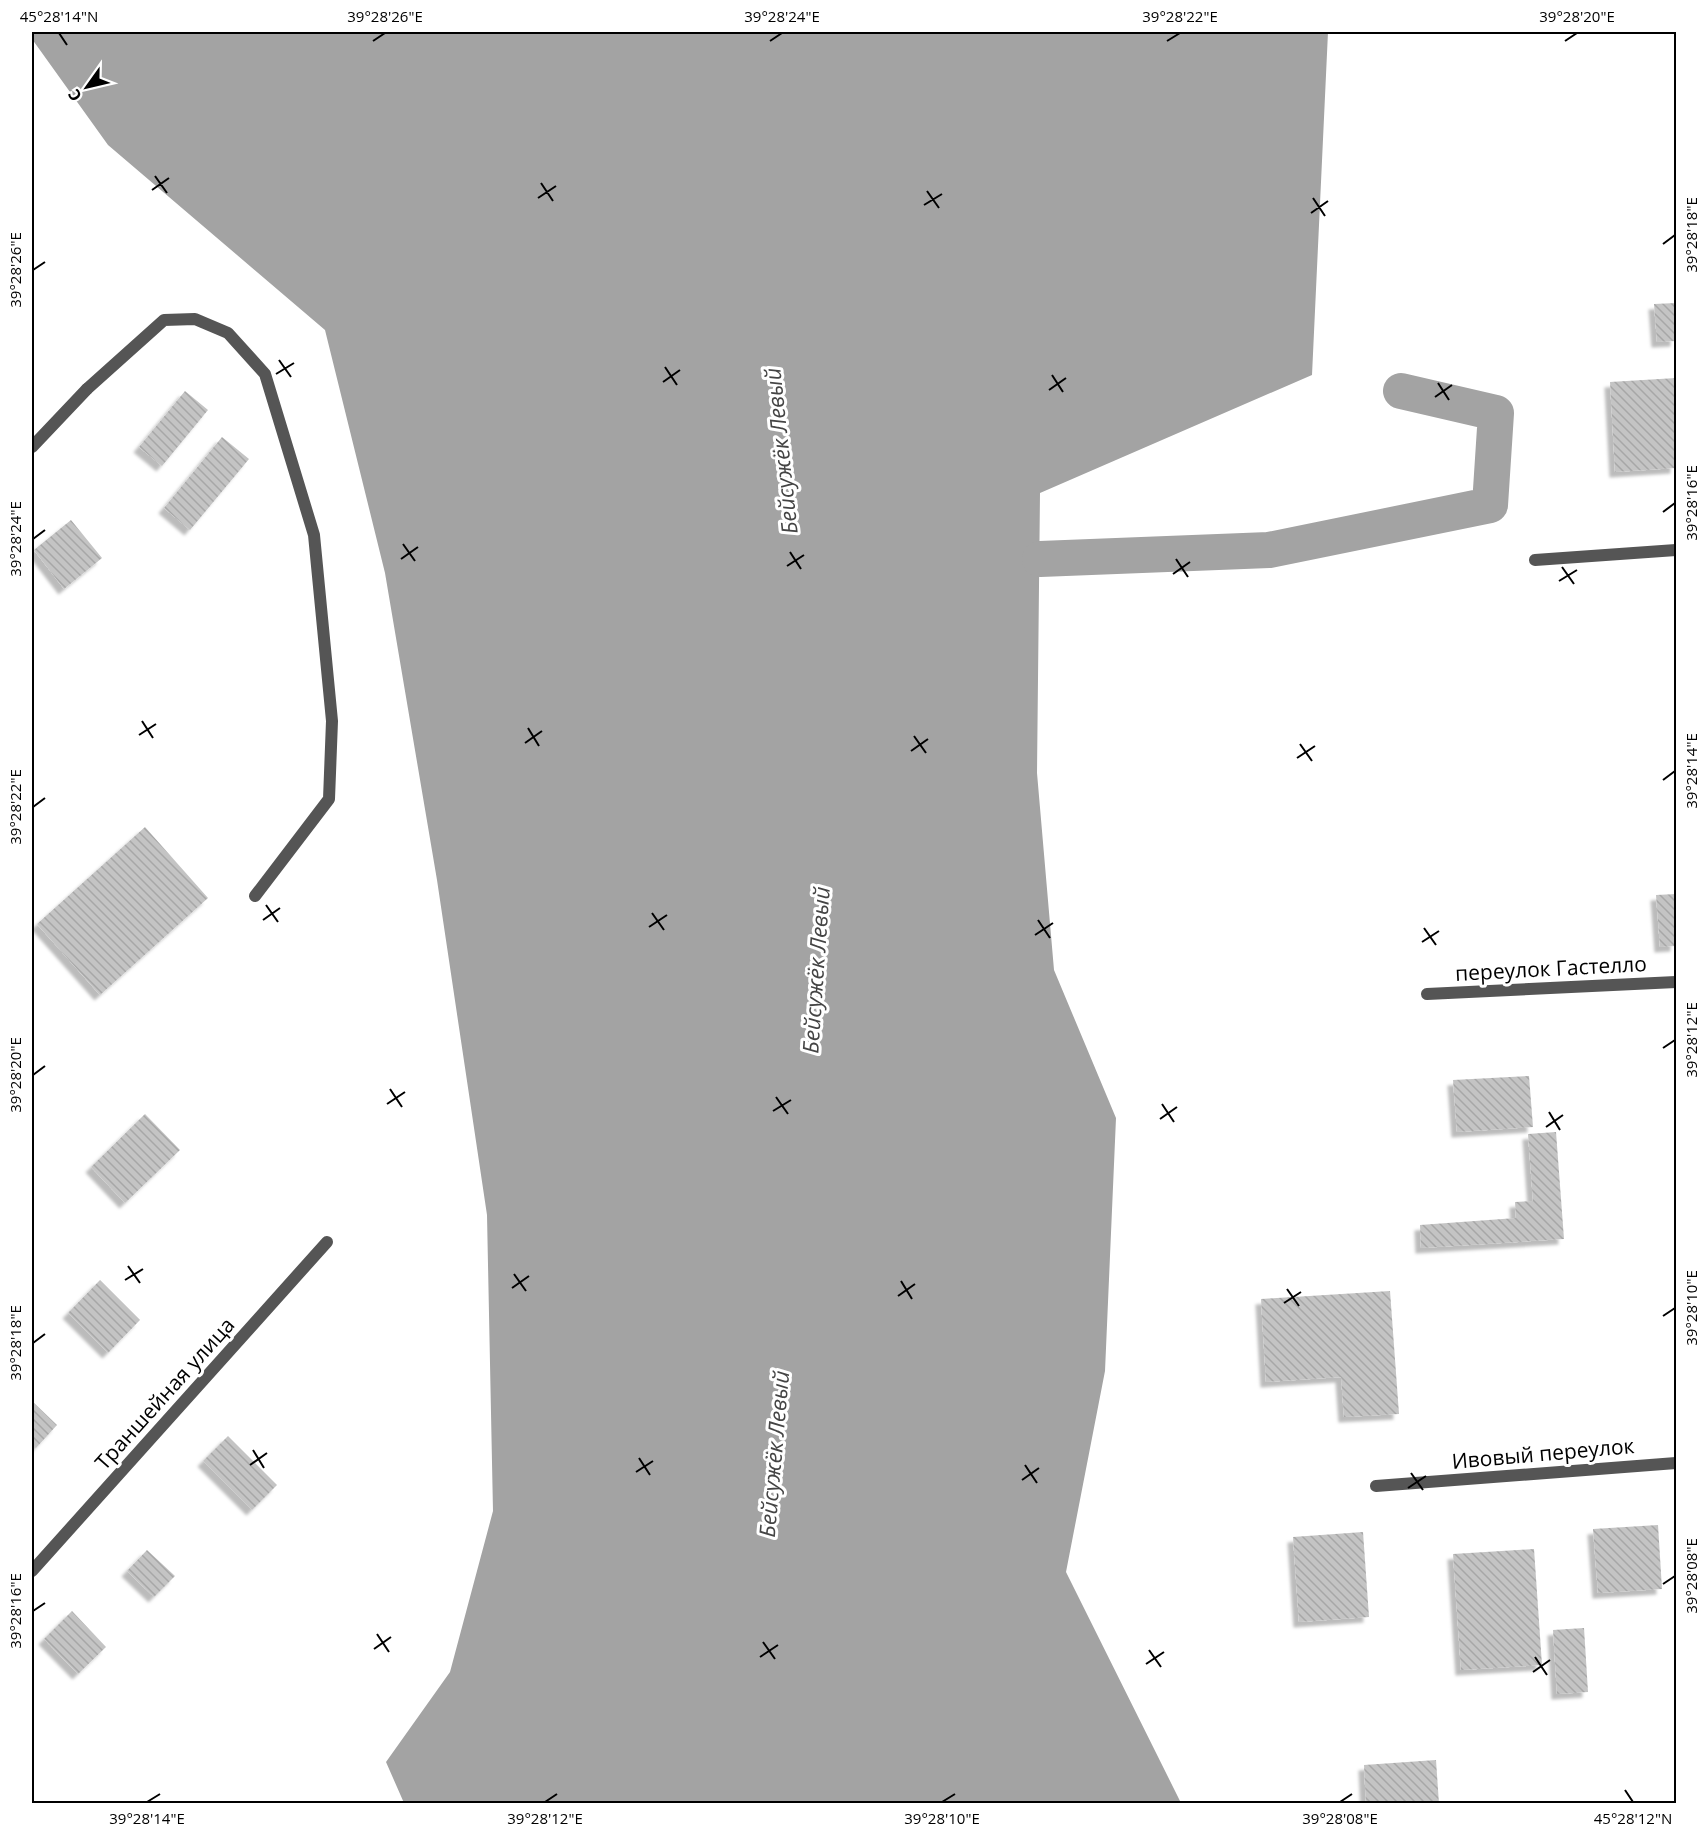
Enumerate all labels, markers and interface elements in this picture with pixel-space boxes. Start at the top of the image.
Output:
text: 45°28'14"N [20,6,98,26]
text: 39°28'26"E [347,6,423,26]
text: 39°28'24"E [744,6,820,26]
text: 39°28'22"E [1142,6,1218,26]
text: 39°28'20"E [1539,6,1615,26]
north arrow [57,57,117,117]
text: С [63,85,87,106]
text: 39°28'18"E [1681,197,1701,273]
text: 39°28'26"E [5,232,25,308]
water label: Бейсужёк Левый [756,366,804,536]
text: 39°28'16"E [1681,465,1701,541]
text: 39°28'24"E [5,501,25,577]
text: 39°28'14"E [1681,733,1701,809]
text: 39°28'22"E [5,769,25,845]
water label: Бейсужёк Левый [794,885,836,1054]
street label: переулок Гастелло [1454,949,1648,987]
text: 39°28'12"E [1681,1002,1701,1078]
text: 39°28'20"E [5,1037,25,1113]
text: 39°28'10"E [1681,1270,1701,1346]
text: 39°28'18"E [5,1305,25,1381]
street label: Траншейная улица [88,1311,240,1476]
water label: Бейсужёк Левый [751,1369,795,1538]
street label: Ивовый переулок [1450,1431,1635,1475]
text: 39°28'08"E [1681,1538,1701,1614]
text: 39°28'16"E [5,1573,25,1649]
text: 39°28'14"E [109,1808,185,1828]
text: 39°28'12"E [507,1808,583,1828]
text: 39°28'10"E [904,1808,980,1828]
text: 39°28'08"E [1302,1808,1378,1828]
text: 45°28'12"N [1594,1808,1672,1828]

